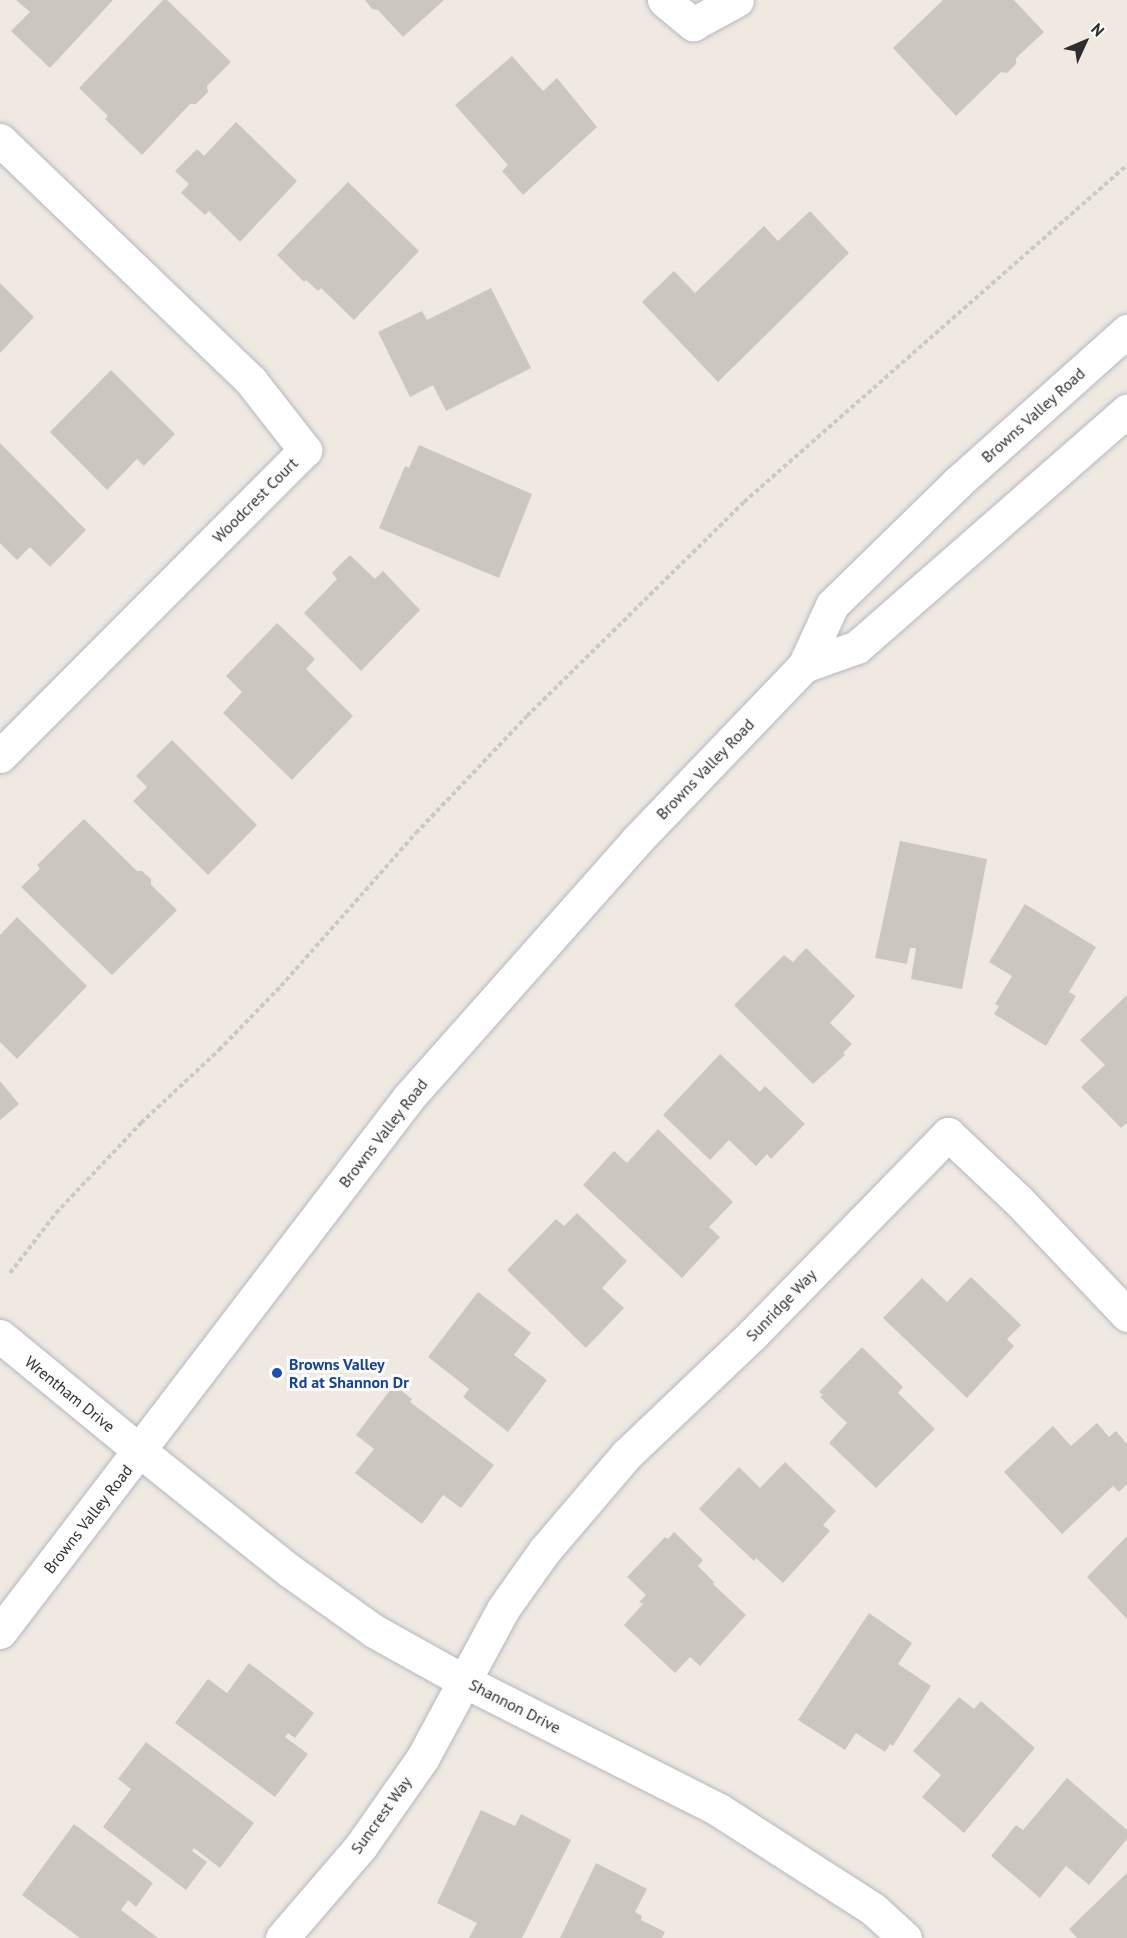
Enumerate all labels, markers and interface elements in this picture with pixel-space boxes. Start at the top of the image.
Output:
north arrow [1055,12,1115,72]
text: N [1087,19,1109,40]
street label: Browns Valley Road [977,363,1089,467]
street label: Woodcrest Court [208,453,302,547]
street label: Browns Valley Road [652,714,758,824]
street label: Browns Valley Road [334,1074,432,1192]
street label: Sunridge Way [742,1265,820,1345]
street label: Wrentham Drive [21,1352,119,1436]
place label: Browns Valley Rd at Shannon Dr [289,1354,409,1392]
marker: Browns Valley Rd at Shannon Dr [270,1366,284,1380]
street label: Browns Valley Road [39,1460,137,1578]
street label: Shannon Drive [466,1675,564,1737]
street label: Suncrest Way [346,1773,416,1857]

